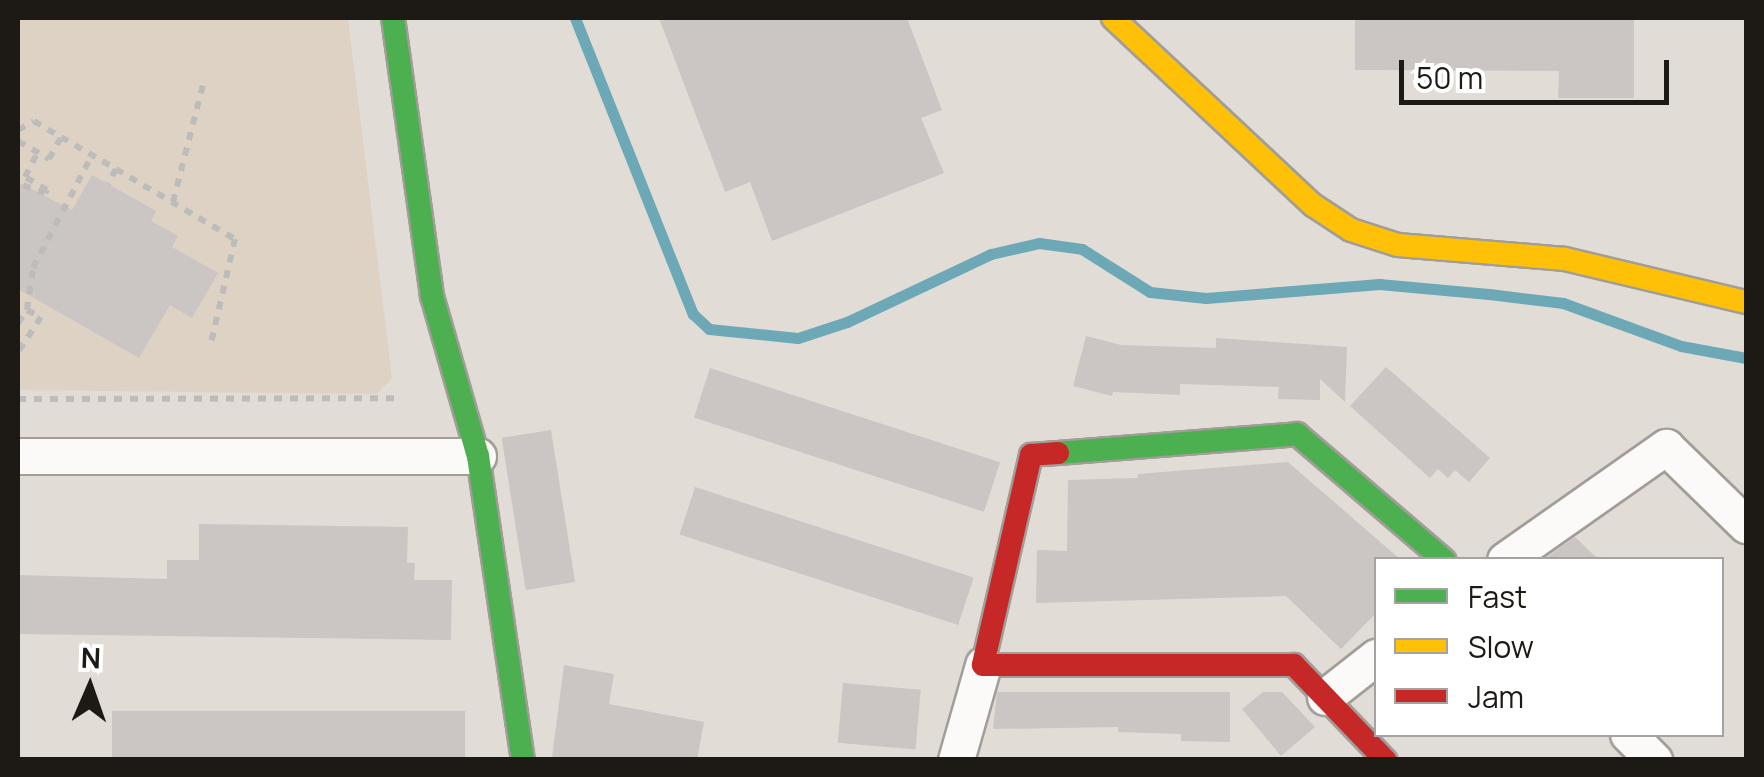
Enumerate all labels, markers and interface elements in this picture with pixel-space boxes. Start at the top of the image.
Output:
scale bar [1404,40,1674,102]
text: 50 m [1416,57,1483,98]
legend [1374,557,1724,737]
text: Fast [1468,576,1527,617]
text: Slow [1468,626,1534,667]
north arrow [40,637,140,737]
text: N [80,638,102,676]
text: Jam [1468,676,1524,717]

